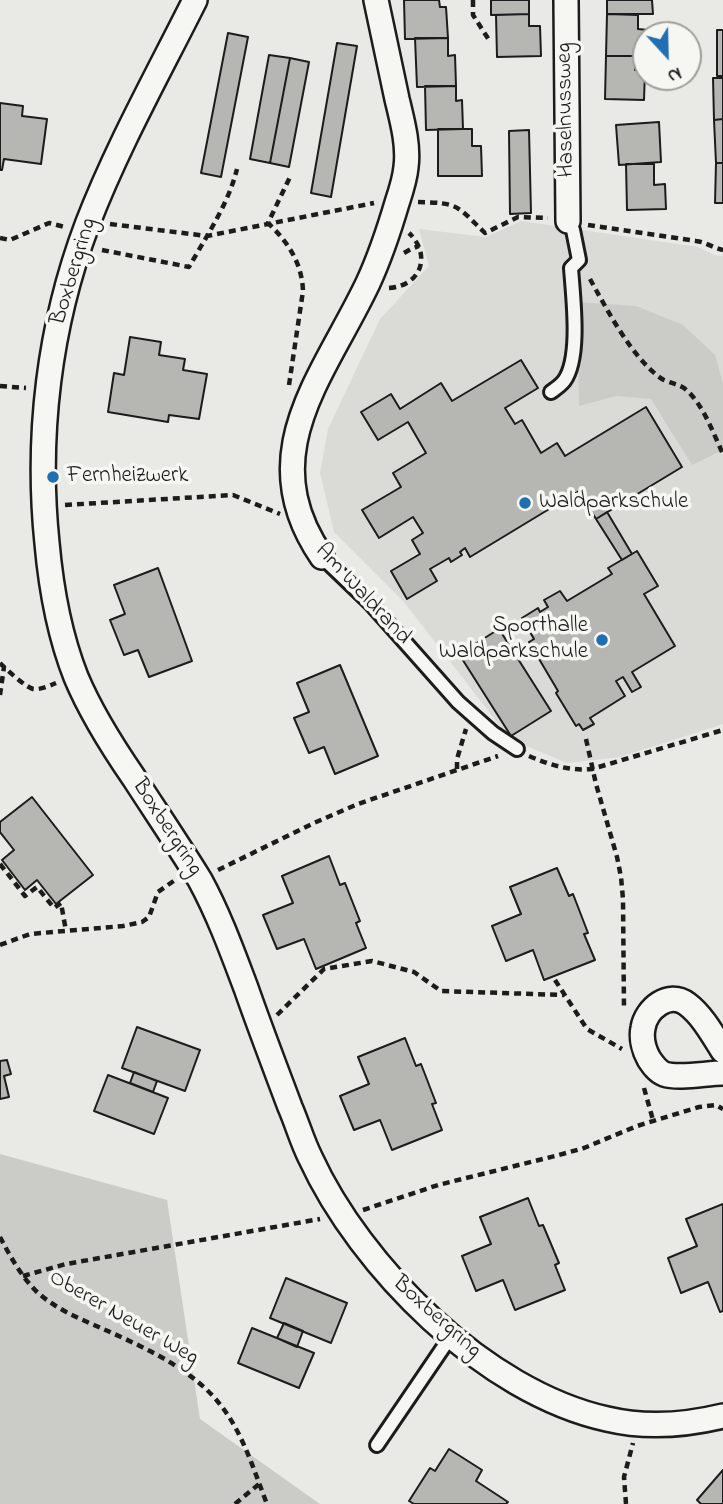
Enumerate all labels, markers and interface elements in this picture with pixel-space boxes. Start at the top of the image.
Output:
north arrow [632,21,702,91]
street label: Haselnussweg [552,42,582,178]
text: N [663,59,685,89]
street label: Boxbergring [46,215,104,329]
place label: Fernheizwerk [67,463,188,491]
marker: Fernheizwerk [45,469,61,485]
place label: Waldparkschule [539,489,688,517]
marker: Waldparkschule [517,495,533,511]
street label: Am Waldrand [308,539,416,651]
place label: Sporthalle Waldparkschule [439,613,588,667]
marker: Sporthalle Waldparkschule [594,632,610,648]
street label: Boxbergring [124,774,208,882]
street label: Oberer Neuer Weg [43,1265,203,1373]
street label: Boxbergring [386,1271,486,1365]

